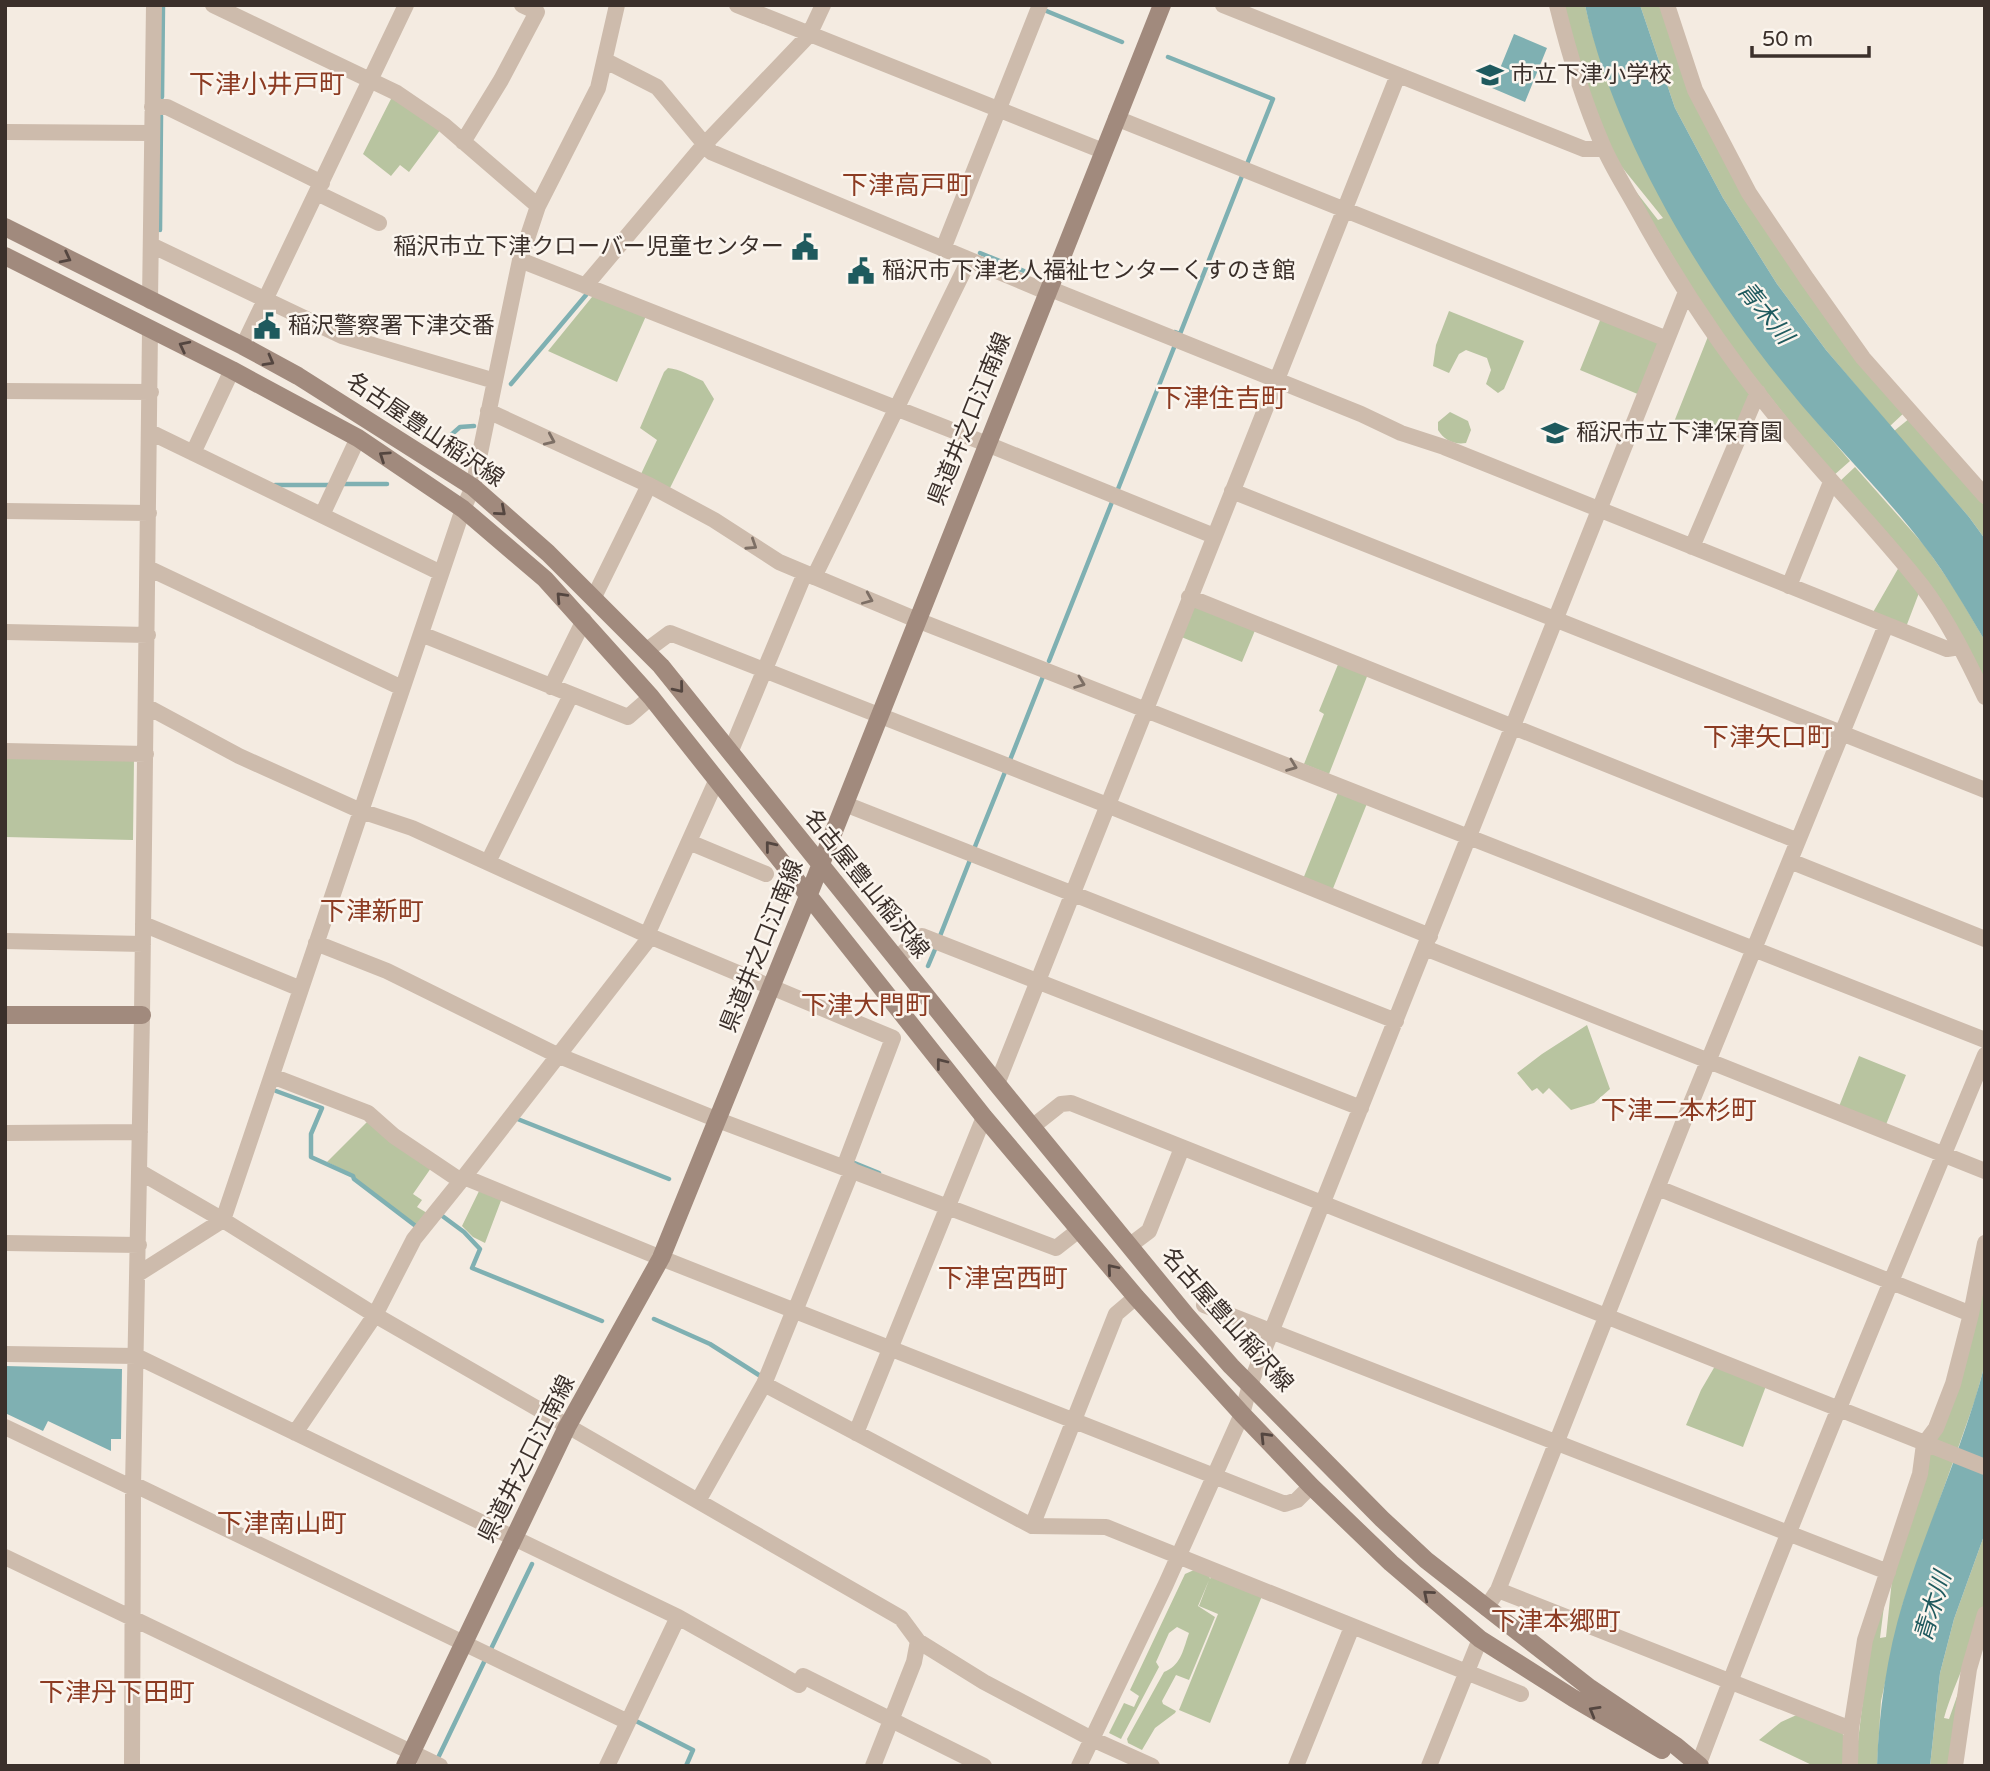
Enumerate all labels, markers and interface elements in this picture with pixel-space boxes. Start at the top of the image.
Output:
scale bar [1752,14,1869,58]
text: 50 m [1762,27,1813,52]
school or university icon: 市立下津小学校 [1475,60,1505,90]
place label: 市立下津小学校 [1511,61,1672,89]
district label: 下津小井戸町 [189,69,345,100]
district label: 下津高戸町 [842,170,972,201]
public building icon: 稲沢市立下津クローバー児童センター [790,232,820,262]
place label: 稲沢市立下津クローバー児童センター [393,233,784,261]
one-way arrow [59,250,71,264]
public building icon: 稲沢市下津老人福祉センターくすのき館 [846,256,876,286]
place label: 稲沢市下津老人福祉センターくすのき館 [882,257,1295,285]
water label: 青木川 [1731,276,1801,352]
public building icon: 稲沢警察署下津交番 [252,311,282,341]
place label: 稲沢警察署下津交番 [288,312,495,340]
street label: 県道井之口江南線 [923,328,1017,510]
one-way arrow [179,341,191,355]
one-way arrow [262,352,275,366]
street label: 名古屋豊山稲沢線 [341,367,509,493]
district label: 下津住吉町 [1157,383,1287,414]
school or university icon: 稲沢市立下津保育園 [1540,418,1570,448]
place label: 稲沢市立下津保育園 [1576,419,1783,447]
one-way arrow [543,432,556,446]
one-way arrow [378,451,391,464]
one-way arrow [493,503,506,515]
one-way arrow [744,536,757,549]
one-way arrow [861,591,873,605]
one-way arrow [557,592,570,605]
one-way arrow [1073,675,1085,689]
one-way arrow [671,681,684,693]
district label: 下津矢口町 [1703,722,1833,753]
one-way arrow [1285,758,1297,772]
street label: 名古屋豊山稲沢線 [797,804,935,964]
one-way arrow [766,841,779,853]
street label: 県道井之口江南線 [715,855,809,1037]
district label: 下津新町 [320,896,424,927]
district label: 下津大門町 [801,990,931,1021]
one-way arrow [937,1058,950,1071]
district label: 下津二本杉町 [1601,1095,1757,1126]
street label: 名古屋豊山稲沢線 [1155,1242,1299,1398]
district label: 下津宮西町 [938,1263,1068,1294]
one-way arrow [1108,1264,1120,1277]
street label: 県道井之口江南線 [473,1371,581,1547]
one-way arrow [1260,1432,1273,1445]
district label: 下津南山町 [217,1508,347,1539]
water label: 青木川 [1909,1565,1958,1646]
one-way arrow [1423,1591,1436,1603]
district label: 下津本郷町 [1491,1606,1621,1637]
district label: 下津丹下田町 [39,1677,195,1708]
one-way arrow [1589,1706,1602,1719]

